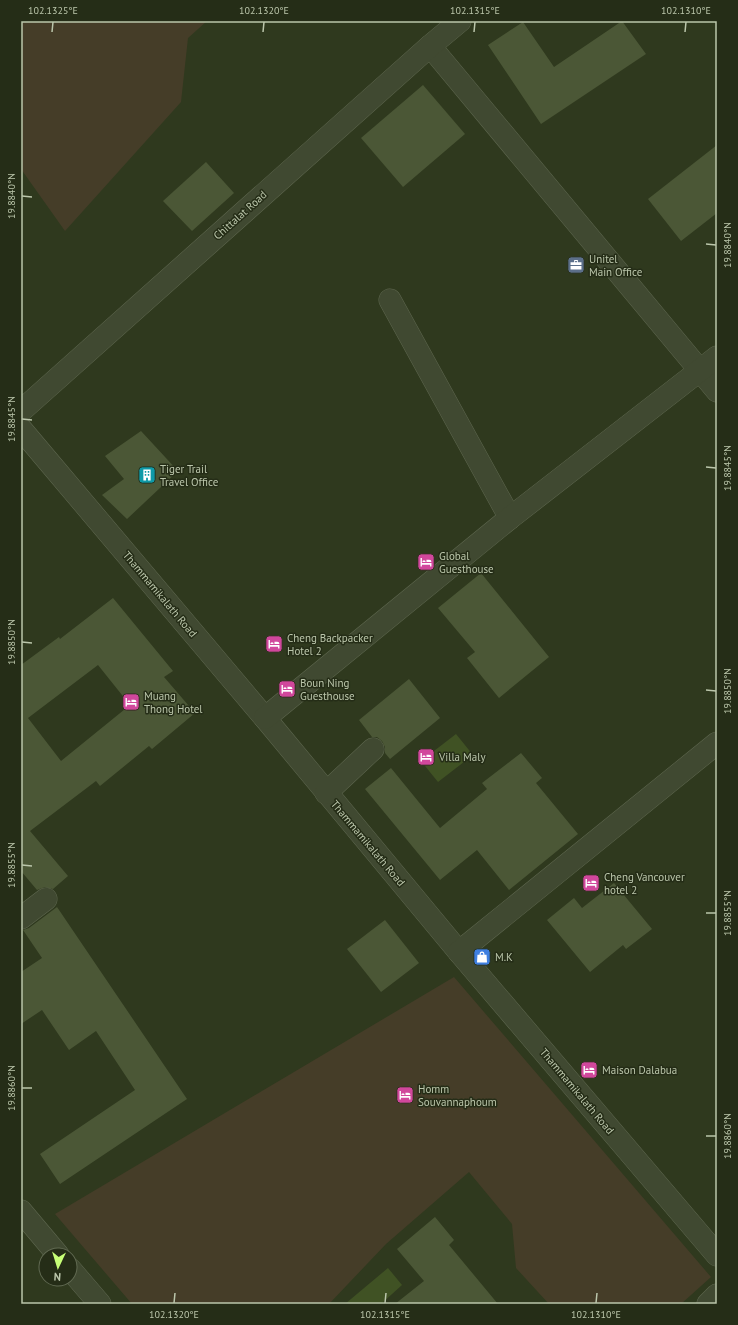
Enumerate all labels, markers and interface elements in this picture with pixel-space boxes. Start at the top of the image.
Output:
text: 102.1325°E [28,4,78,17]
text: 102.1320°E [239,4,289,17]
text: 102.1315°E [450,4,500,17]
text: 102.1310°E [661,4,711,17]
text: 19.8840°N [5,173,18,219]
street label: Chittalat Road [211,187,270,243]
text: 19.8840°N [721,222,734,268]
place label: Unitel Main Office [589,252,643,279]
office icon: Unitel Main Office [566,255,586,275]
text: 19.8845°N [5,396,18,442]
text: 19.8845°N [721,445,734,491]
place label: Tiger Trail Travel Office [160,462,219,489]
building icon: Tiger Trail Travel Office [137,465,157,485]
street label: Thammamikalath Road [120,548,200,640]
place label: Global Guesthouse [439,549,494,576]
hotel icon: Global Guesthouse [416,552,436,572]
text: 19.8850°N [5,619,18,665]
place label: Cheng Backpacker Hotel 2 [287,631,373,658]
hotel icon: Cheng Backpacker Hotel 2 [264,634,284,654]
text: 19.8850°N [721,668,734,714]
place label: Boun Ning Guesthouse [300,676,355,703]
hotel icon: Boun Ning Guesthouse [277,679,297,699]
place label: Muang Thong Hotel [144,689,203,716]
hotel icon: Muang Thong Hotel [121,692,141,712]
hotel icon: Villa Maly [416,747,436,767]
place label: Villa Maly [438,750,486,764]
street label: Thammamikalath Road [328,797,408,889]
text: 19.8855°N [5,842,18,888]
place label: Cheng Vancouver hotel 2 [604,870,685,897]
hotel icon: Cheng Vancouver hotel 2 [581,873,601,893]
text: 19.8855°N [721,890,734,936]
shop icon: M.K [472,947,492,967]
place label: M.K [495,950,513,964]
street label: Thammamikalath Road [537,1045,617,1137]
hotel icon: Maison Dalabua [579,1060,599,1080]
place label: Maison Dalabua [602,1063,677,1077]
text: 19.8860°N [5,1065,18,1111]
place label: Homm Souvannaphoum [418,1082,497,1109]
hotel icon: Homm Souvannaphoum [395,1085,415,1105]
text: 19.8860°N [721,1113,734,1159]
north arrow [38,1247,78,1287]
text: N [53,1270,61,1284]
text: 102.1320°E [149,1308,199,1321]
text: 102.1315°E [360,1308,410,1321]
text: 102.1310°E [571,1308,621,1321]

